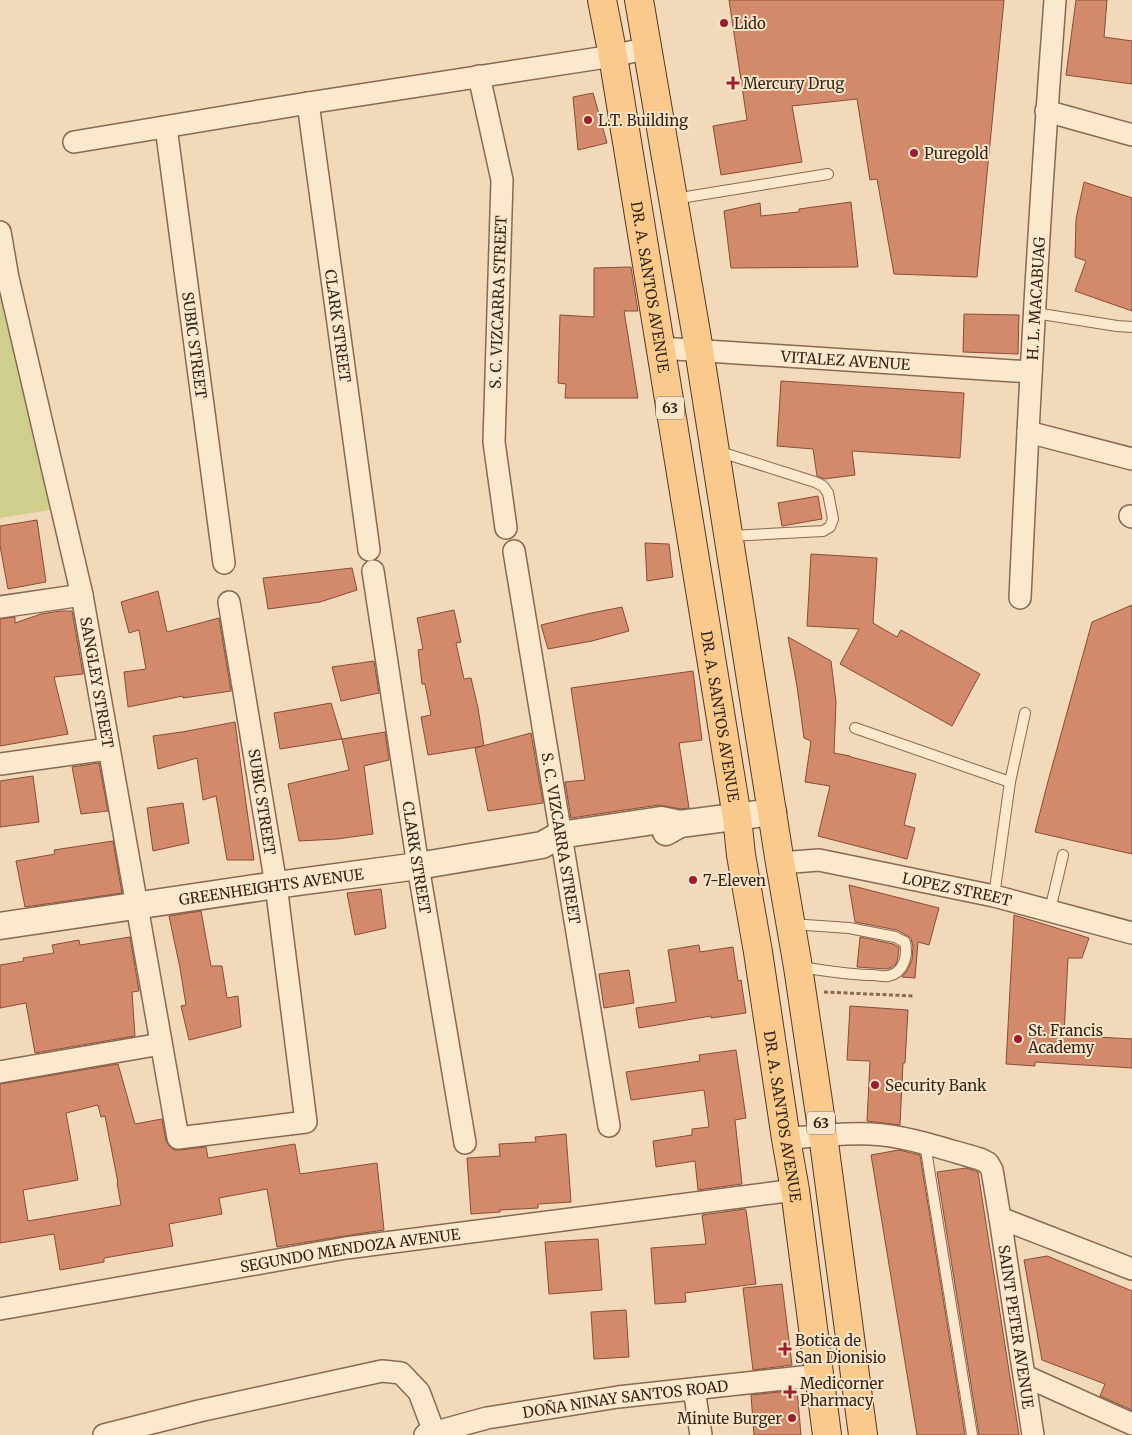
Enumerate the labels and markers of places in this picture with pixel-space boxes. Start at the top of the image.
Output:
place label: Lido [734,14,766,33]
marker: Lido [718,17,730,29]
place label: Mercury Drug [743,74,844,93]
marker: Mercury Drug [727,77,739,89]
place label: L.T. Building [598,111,688,130]
marker: L.T. Building [582,114,594,126]
place label: Puregold [924,144,989,163]
marker: Puregold [908,147,920,159]
place label: 7-Eleven [703,871,766,890]
marker: 7-Eleven [687,874,699,886]
place label: St. Francis Academy [1027,1021,1103,1057]
marker: St. Francis Academy [1012,1033,1024,1045]
place label: Security Bank [885,1076,987,1095]
marker: Security Bank [869,1079,881,1091]
place label: Botica de San Dionisio [795,1331,886,1367]
marker: Botica de San Dionisio [779,1343,791,1355]
place label: Medicorner Pharmacy [800,1374,884,1410]
marker: Medicorner Pharmacy [784,1386,796,1398]
place label: Minute Burger [677,1409,782,1428]
marker: Minute Burger [786,1412,798,1424]

